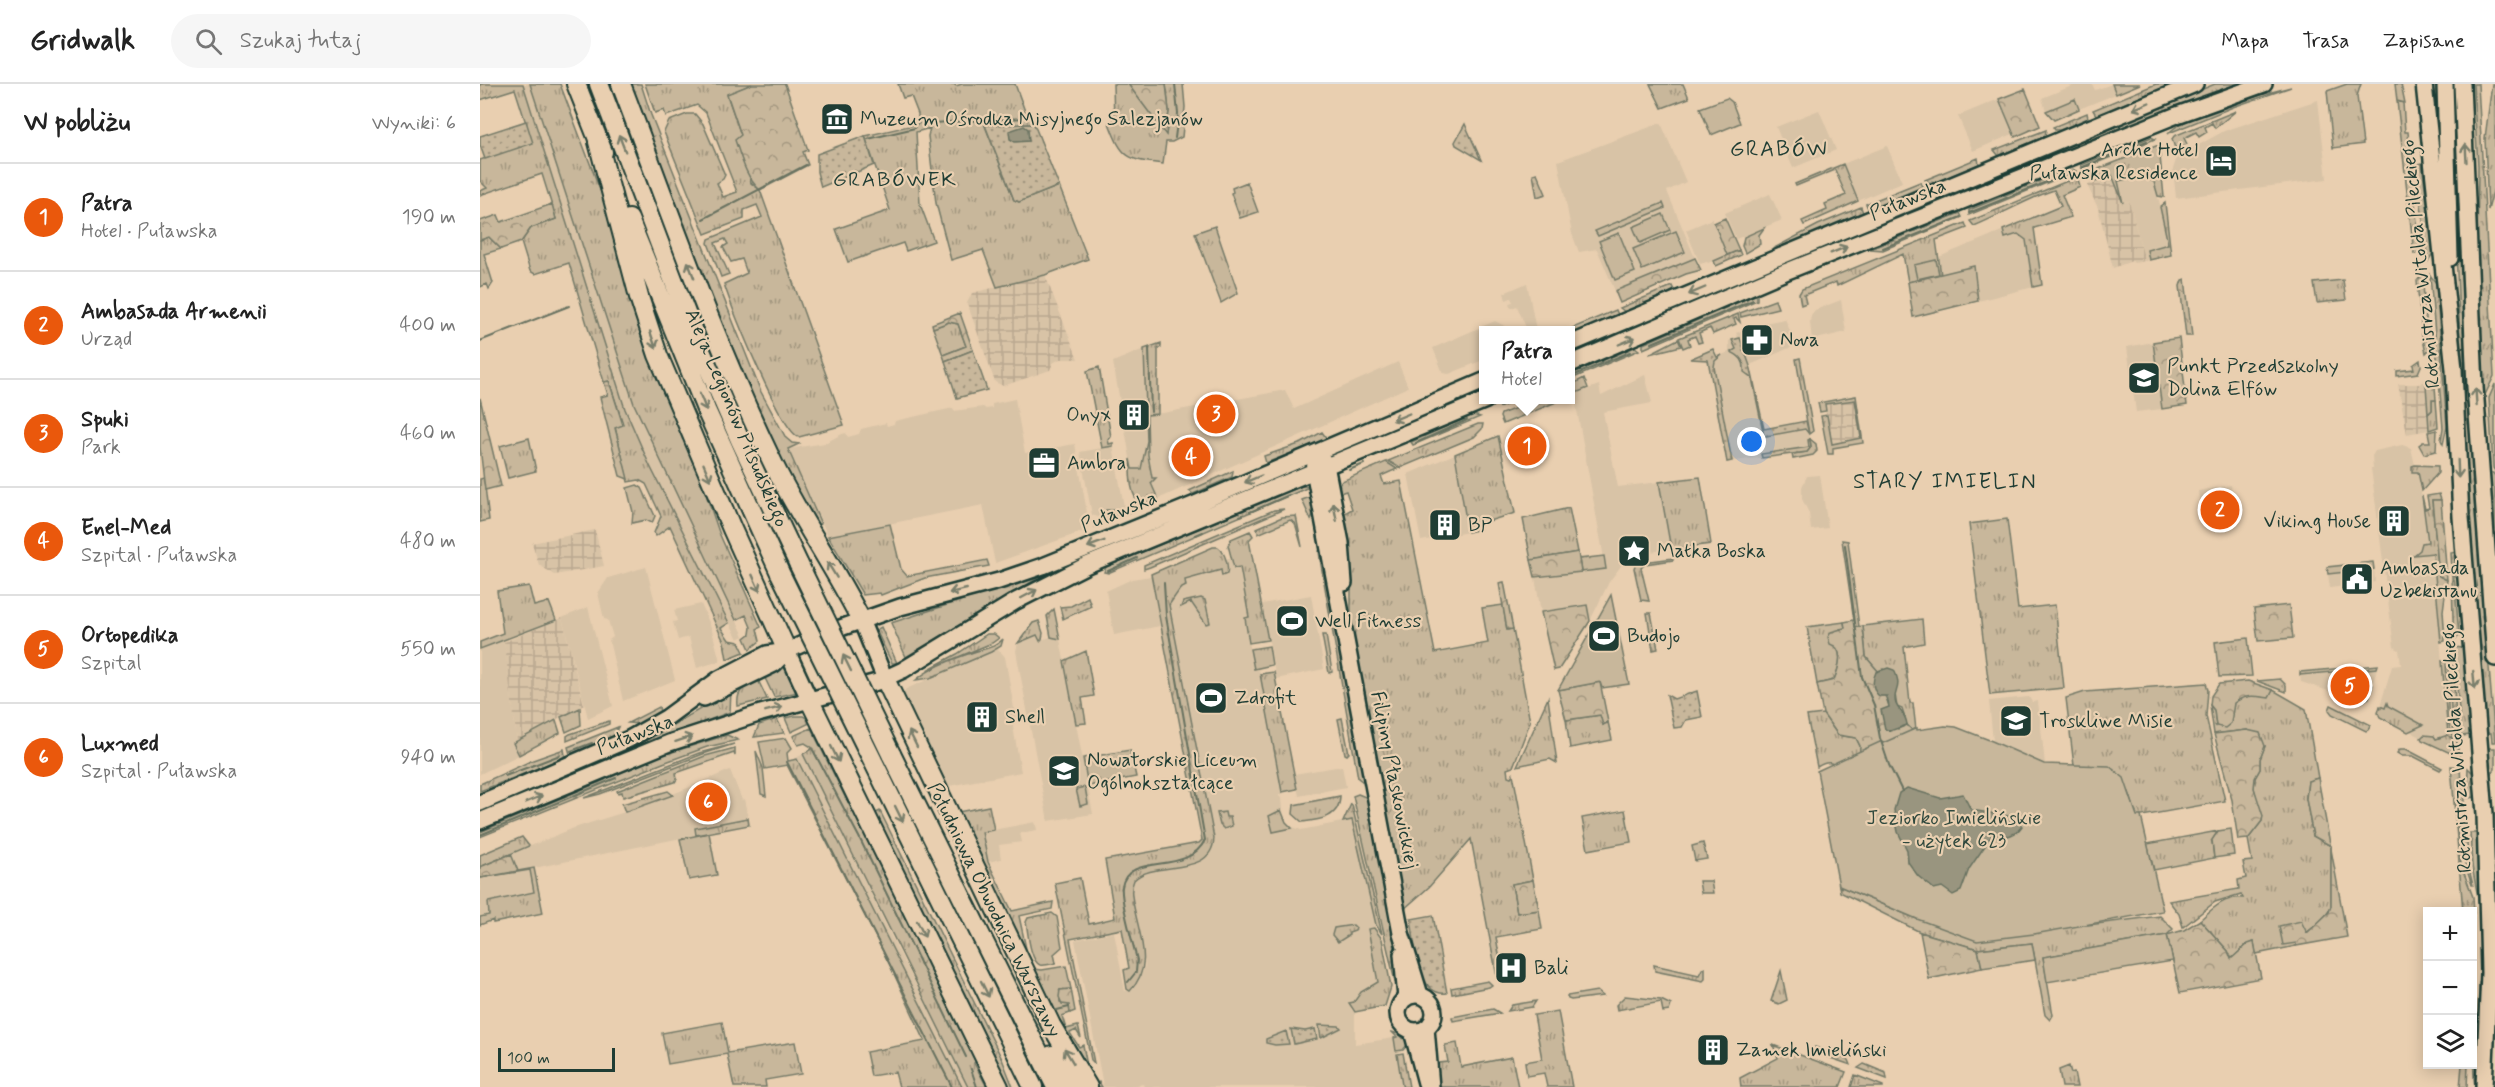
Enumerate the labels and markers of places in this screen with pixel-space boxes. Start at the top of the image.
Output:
museum icon: Muzeum Ośrodka Misyjnego Salezjanów [819,101,855,137]
place label: Muzeum Ośrodka Misyjnego Salezjanów [860,106,1203,135]
place label: Arche Hotel Puławska Residence [2029,137,2198,187]
hotel icon: Arche Hotel Puławska Residence [2203,143,2239,179]
pharmacy icon: Nova [1739,322,1775,358]
place label: Nova [1780,327,1819,354]
place label: Punkt Przedszkolny Dolina Elfów [2167,353,2339,403]
school or university icon: Punkt Przedszkolny Dolina Elfów [2126,360,2162,396]
pin: 3 [1196,392,1236,436]
building icon: Onyx [1116,397,1152,433]
place label: Onyx [1066,402,1111,429]
pin: 1 [1508,424,1546,469]
pin: 4 [1172,434,1210,479]
office icon: Ambra [1026,445,1062,481]
place label: Ambra [1067,450,1126,477]
pin: 2 [2200,488,2240,532]
building icon: Viking House [2376,503,2412,539]
building icon: BP [1427,507,1463,543]
place label: Viking House [2264,508,2371,535]
place label: BP [1468,512,1493,539]
place icon: Matka Boska [1616,533,1652,569]
place label: Matka Boska [1657,538,1766,565]
place label: Ambasada Uzbekistanu [2380,555,2477,605]
public building icon: Ambasada Uzbekistanu [2339,561,2375,597]
sports icon: Well Fitness [1274,603,1310,639]
place label: Well Fitness [1315,608,1421,635]
sports icon: Budojo [1586,618,1622,654]
place label: Budojo [1627,623,1680,650]
pin: 5 [2330,664,2370,708]
sports icon: Zdrofit [1193,680,1229,716]
place label: Zdrofit [1234,685,1297,712]
building icon: Shell [964,699,1000,735]
school or university icon: Troskliwe Misie [1998,703,2034,739]
place label: Shell [1005,704,1045,731]
place label: Troskliwe Misie [2039,708,2173,735]
place label: Nowatorskie Liceum Ogólnokształcące [1087,747,1257,797]
school or university icon: Nowatorskie Liceum Ogólnokształcące [1046,753,1082,789]
pin: 6 [688,780,728,824]
hospital icon: Bali [1493,950,1529,986]
place label: Bali [1534,955,1569,982]
building icon: Zamek Imieliński [1695,1032,1731,1068]
place label: Zamek Imieliński [1736,1037,1887,1064]

